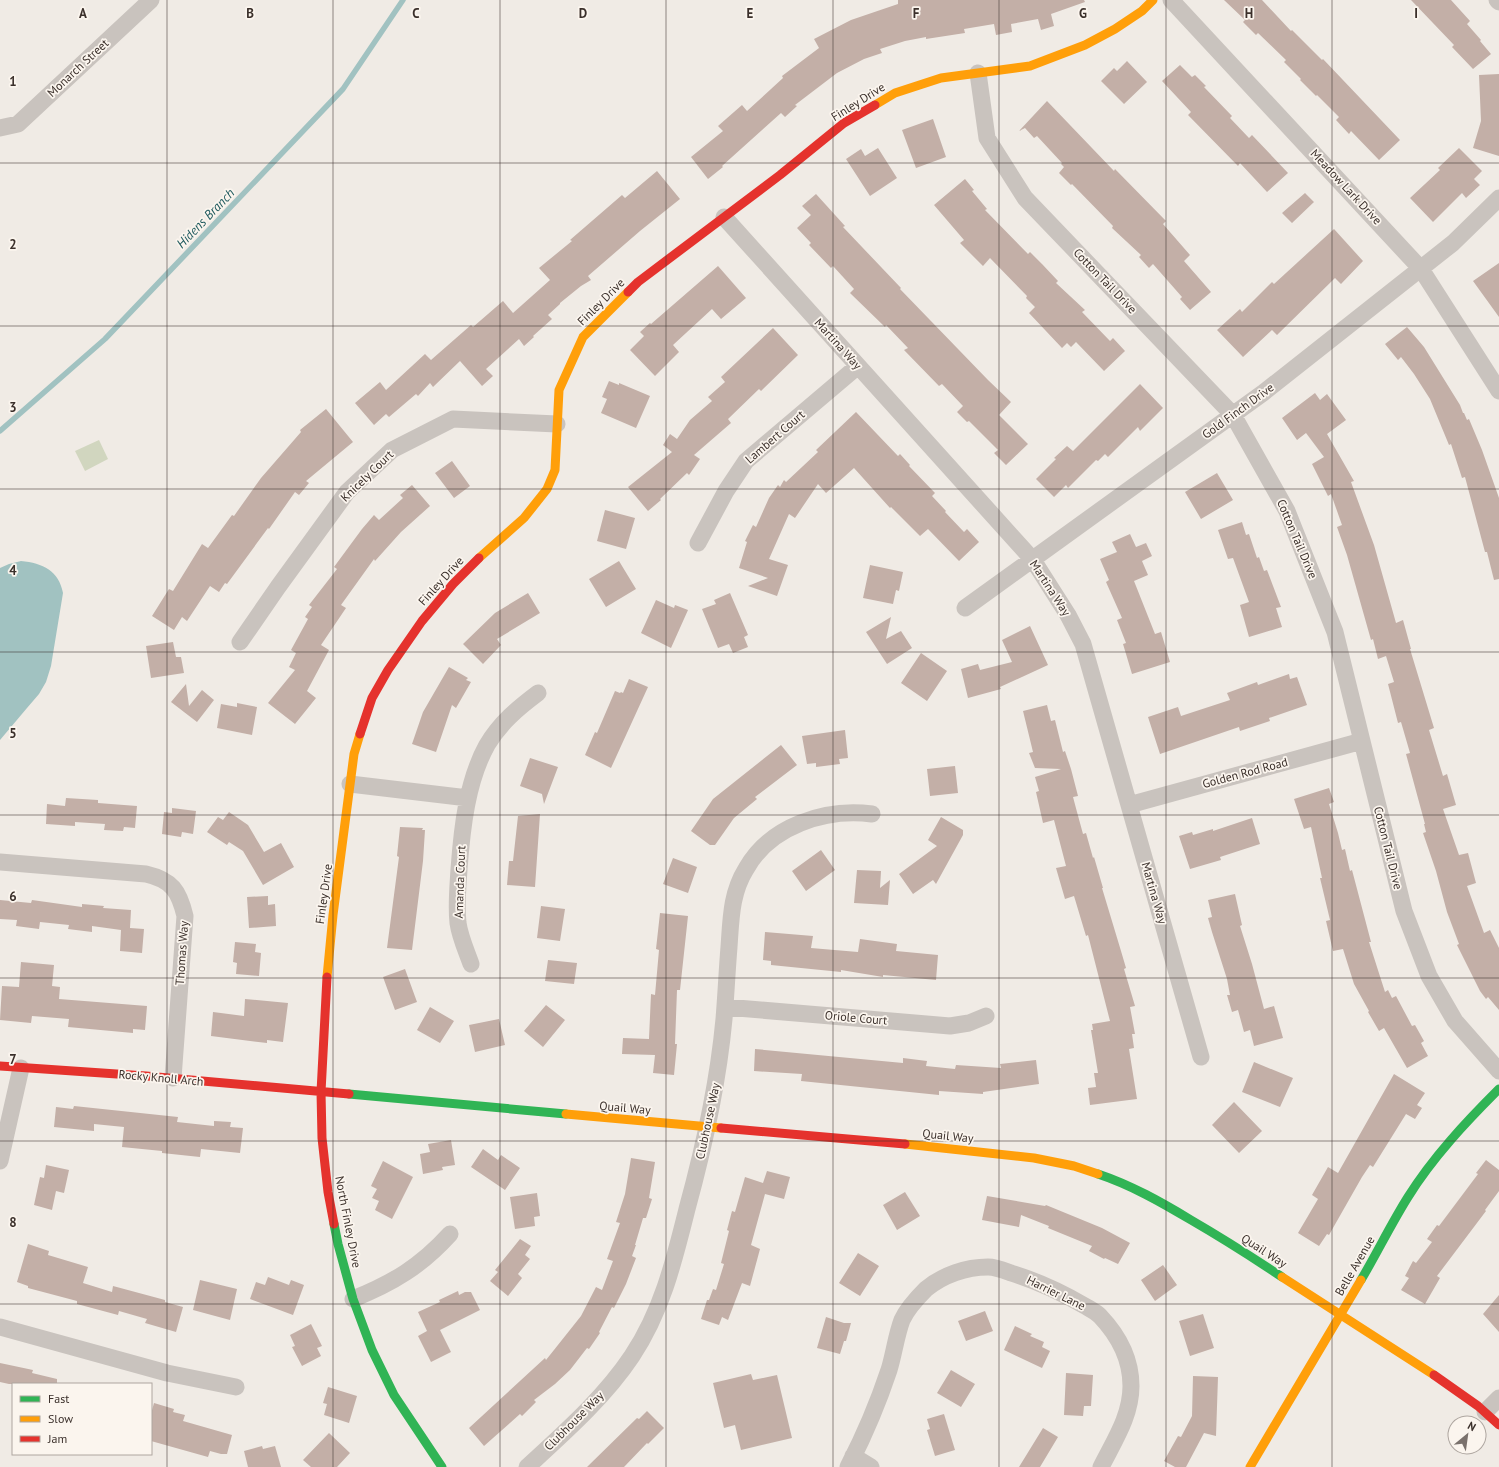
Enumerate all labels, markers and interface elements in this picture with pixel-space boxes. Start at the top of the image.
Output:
text: A [79,5,87,22]
text: B [246,5,254,22]
text: C [412,5,420,22]
text: D [579,5,587,22]
text: E [747,5,754,22]
text: F [913,5,920,22]
text: G [1079,5,1087,22]
text: H [1245,5,1253,22]
text: I [1414,5,1418,22]
street label: Monarch Street [44,35,111,100]
text: 1 [9,73,17,90]
street label: Finley Drive [828,79,887,124]
street label: Meadow Lark Drive [1308,146,1385,227]
water label: Hidens Branch [173,185,238,252]
text: 2 [9,236,17,253]
street label: Cotton Tail Drive [1070,245,1140,316]
street label: Finley Drive [574,275,627,328]
street label: Martina Way [812,315,866,373]
street label: Gold Finch Drive [1199,380,1276,442]
text: 3 [9,399,17,416]
street label: Lambert Court [742,407,807,466]
street label: Knicely Court [337,447,396,505]
street label: Cotton Tail Drive [1274,497,1321,581]
street label: Finley Drive [415,553,466,608]
street label: Martina Way [1027,557,1074,619]
text: 4 [9,562,17,579]
text: 5 [9,725,17,742]
street label: Golden Rod Road [1201,754,1289,791]
street label: Cotton Tail Drive [1371,805,1406,891]
street label: Amanda Court [451,845,468,919]
street label: Martina Way [1138,860,1171,926]
street label: Finley Drive [312,863,335,925]
text: 6 [9,888,17,905]
street label: Thomas Way [172,920,191,986]
street label: Oriole Court [824,1007,888,1028]
text: 7 [9,1051,17,1068]
street label: Rocky Knoll Arch [118,1066,204,1089]
street label: Clubhouse Way [692,1081,723,1161]
street label: Quail Way [599,1098,652,1117]
street label: Quail Way [922,1125,975,1146]
street label: North Finley Drive [332,1175,365,1269]
text: 8 [9,1214,17,1231]
street label: Quail Way [1239,1230,1290,1271]
street label: Belle Avenue [1331,1233,1378,1298]
street label: Harrier Lane [1024,1272,1088,1313]
legend [12,1383,152,1455]
street label: Clubhouse Way [541,1388,607,1453]
text: Fast [48,1391,69,1406]
text: Slow [48,1411,73,1426]
north arrow [1447,1415,1487,1455]
text: N [1465,1418,1478,1434]
text: Jam [47,1431,67,1446]

